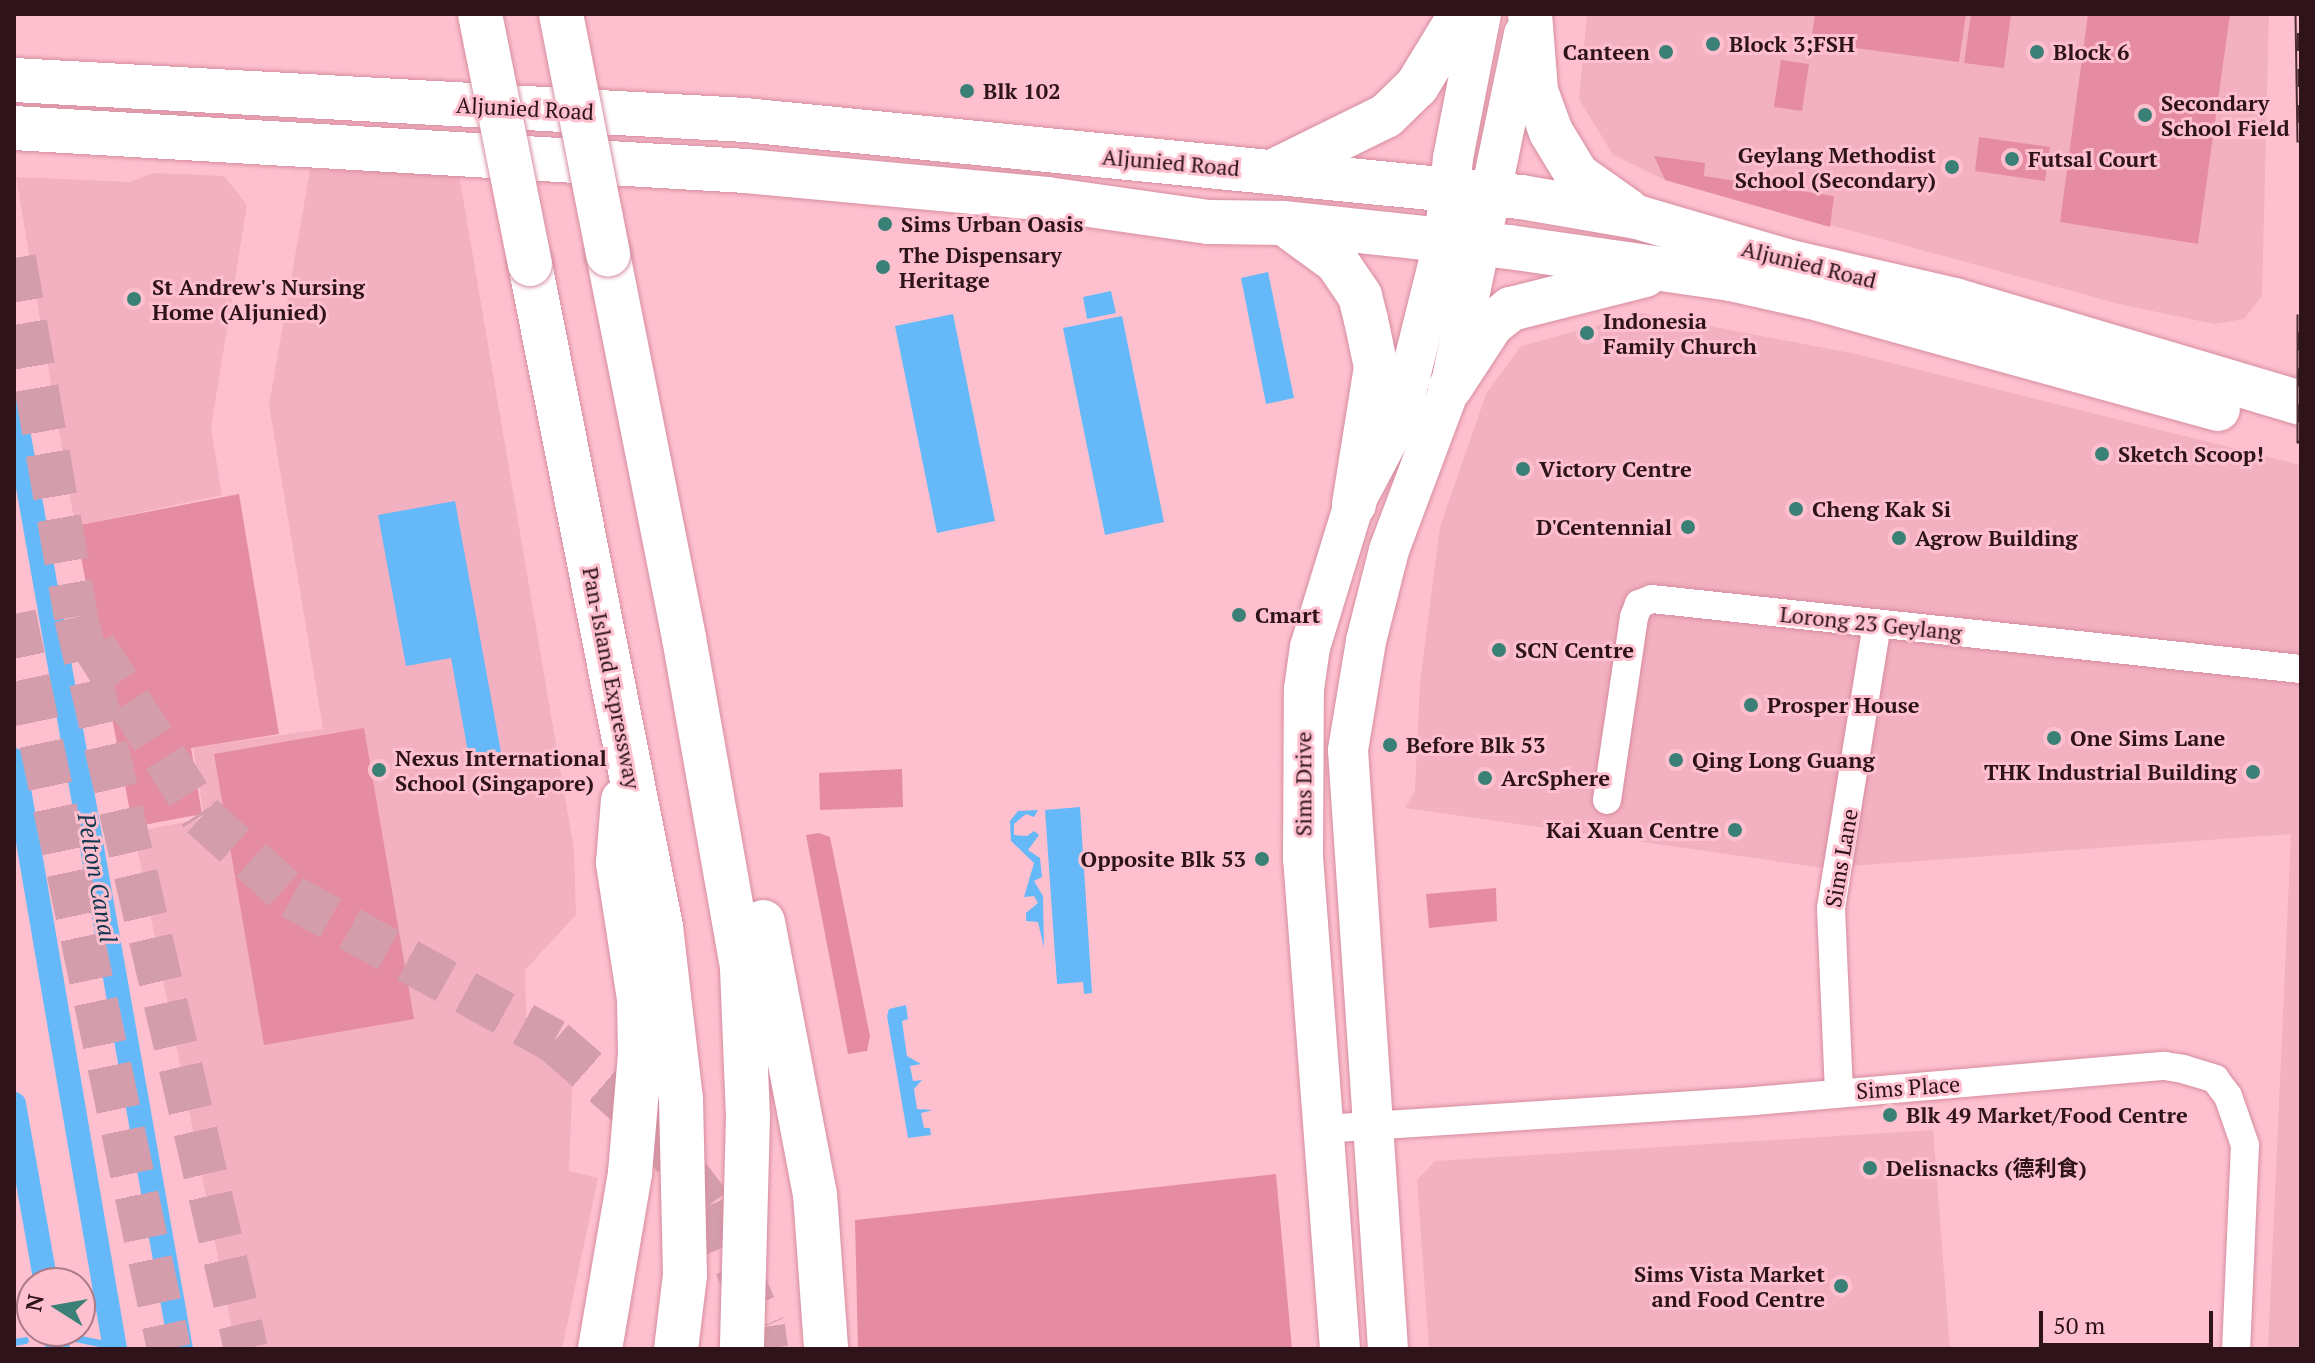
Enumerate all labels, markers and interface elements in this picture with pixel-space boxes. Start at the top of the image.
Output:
place label: Block 3;FSH [1729,31,1855,57]
marker: Block 3;FSH [1704,35,1722,53]
place label: Canteen [1563,39,1650,65]
place label: Block 6 [2053,39,2129,65]
marker: Canteen [1657,43,1675,61]
marker: Block 6 [2028,43,2046,61]
place label: Blk 102 [983,78,1061,104]
marker: Blk 102 [958,82,976,100]
place label: Secondary School Field [2161,89,2290,140]
street label: Aljunied Road [455,91,595,125]
marker: Secondary School Field [2136,106,2154,124]
place label: Geylang Methodist School (Secondary) [1735,141,1936,192]
street label: Aljunied Road [1101,143,1241,181]
place label: Futsal Court [2028,146,2157,172]
marker: Futsal Court [2003,150,2021,168]
marker: Geylang Methodist School (Secondary) [1943,158,1961,176]
place label: Sims Urban Oasis [901,211,1083,237]
marker: Sims Urban Oasis [876,215,894,233]
street label: Aljunied Road [1739,234,1879,294]
place label: The Dispensary Heritage [899,241,1062,292]
marker: The Dispensary Heritage [874,258,892,276]
place label: St Andrew's Nursing Home (Aljunied) [152,273,365,324]
marker: St Andrew's Nursing Home (Aljunied) [123,288,145,310]
place label: Indonesia Family Church [1603,307,1757,358]
marker: Indonesia Family Church [1578,324,1596,342]
place label: Sketch Scoop! [2118,441,2264,467]
marker: Sketch Scoop! [2093,445,2111,463]
place label: Victory Centre [1539,456,1692,482]
marker: Victory Centre [1514,460,1532,478]
place label: Cheng Kak Si [1812,496,1951,522]
marker: Cheng Kak Si [1787,500,1805,518]
place label: D'Centennial [1536,514,1672,540]
marker: D'Centennial [1679,518,1697,536]
place label: Agrow Building [1915,525,2078,551]
marker: Agrow Building [1890,529,1908,547]
street label: Pan-Island Expressway [578,565,646,791]
street label: Lorong 23 Geylang [1779,600,1963,646]
place label: Cmart [1255,602,1320,628]
marker: Cmart [1230,606,1248,624]
place label: SCN Centre [1515,637,1634,663]
marker: SCN Centre [1490,641,1508,659]
place label: Prosper House [1767,692,1920,718]
marker: Prosper House [1742,696,1760,714]
place label: One Sims Lane [2070,725,2225,751]
marker: One Sims Lane [2045,729,2063,747]
street label: Sims Drive [1290,732,1316,836]
place label: Before Blk 53 [1406,732,1545,758]
marker: Before Blk 53 [1381,736,1399,754]
place label: Nexus International School (Singapore) [395,744,607,796]
place label: Qing Long Guang [1692,747,1875,773]
marker: Qing Long Guang [1667,751,1685,769]
place label: THK Industrial Building [1984,759,2237,785]
marker: Nexus International School (Singapore) [370,761,388,779]
marker: THK Industrial Building [2244,763,2262,781]
place label: ArcSphere [1501,765,1610,791]
marker: ArcSphere [1476,769,1494,787]
street label: Sims Lane [1819,807,1863,909]
water label: Pelton Canal [71,811,123,945]
place label: Kai Xuan Centre [1546,817,1719,843]
marker: Kai Xuan Centre [1726,821,1744,839]
place label: Opposite Blk 53 [1081,846,1246,872]
marker: Opposite Blk 53 [1253,850,1271,868]
street label: Sims Place [1855,1070,1961,1104]
place label: Blk 49 Market/Food Centre [1906,1102,2188,1128]
marker: Blk 49 Market/Food Centre [1881,1106,1899,1124]
place label: Delisnacks (德利食) [1886,1155,2087,1181]
marker: Delisnacks (德利食) [1861,1159,1879,1177]
place label: Sims Vista Market and Food Centre [1634,1260,1825,1312]
north arrow [16,1267,96,1347]
marker: Sims Vista Market and Food Centre [1832,1277,1850,1295]
text: N [18,1292,50,1314]
scale bar [2043,1295,2217,1345]
text: 50 m [2053,1309,2105,1341]

